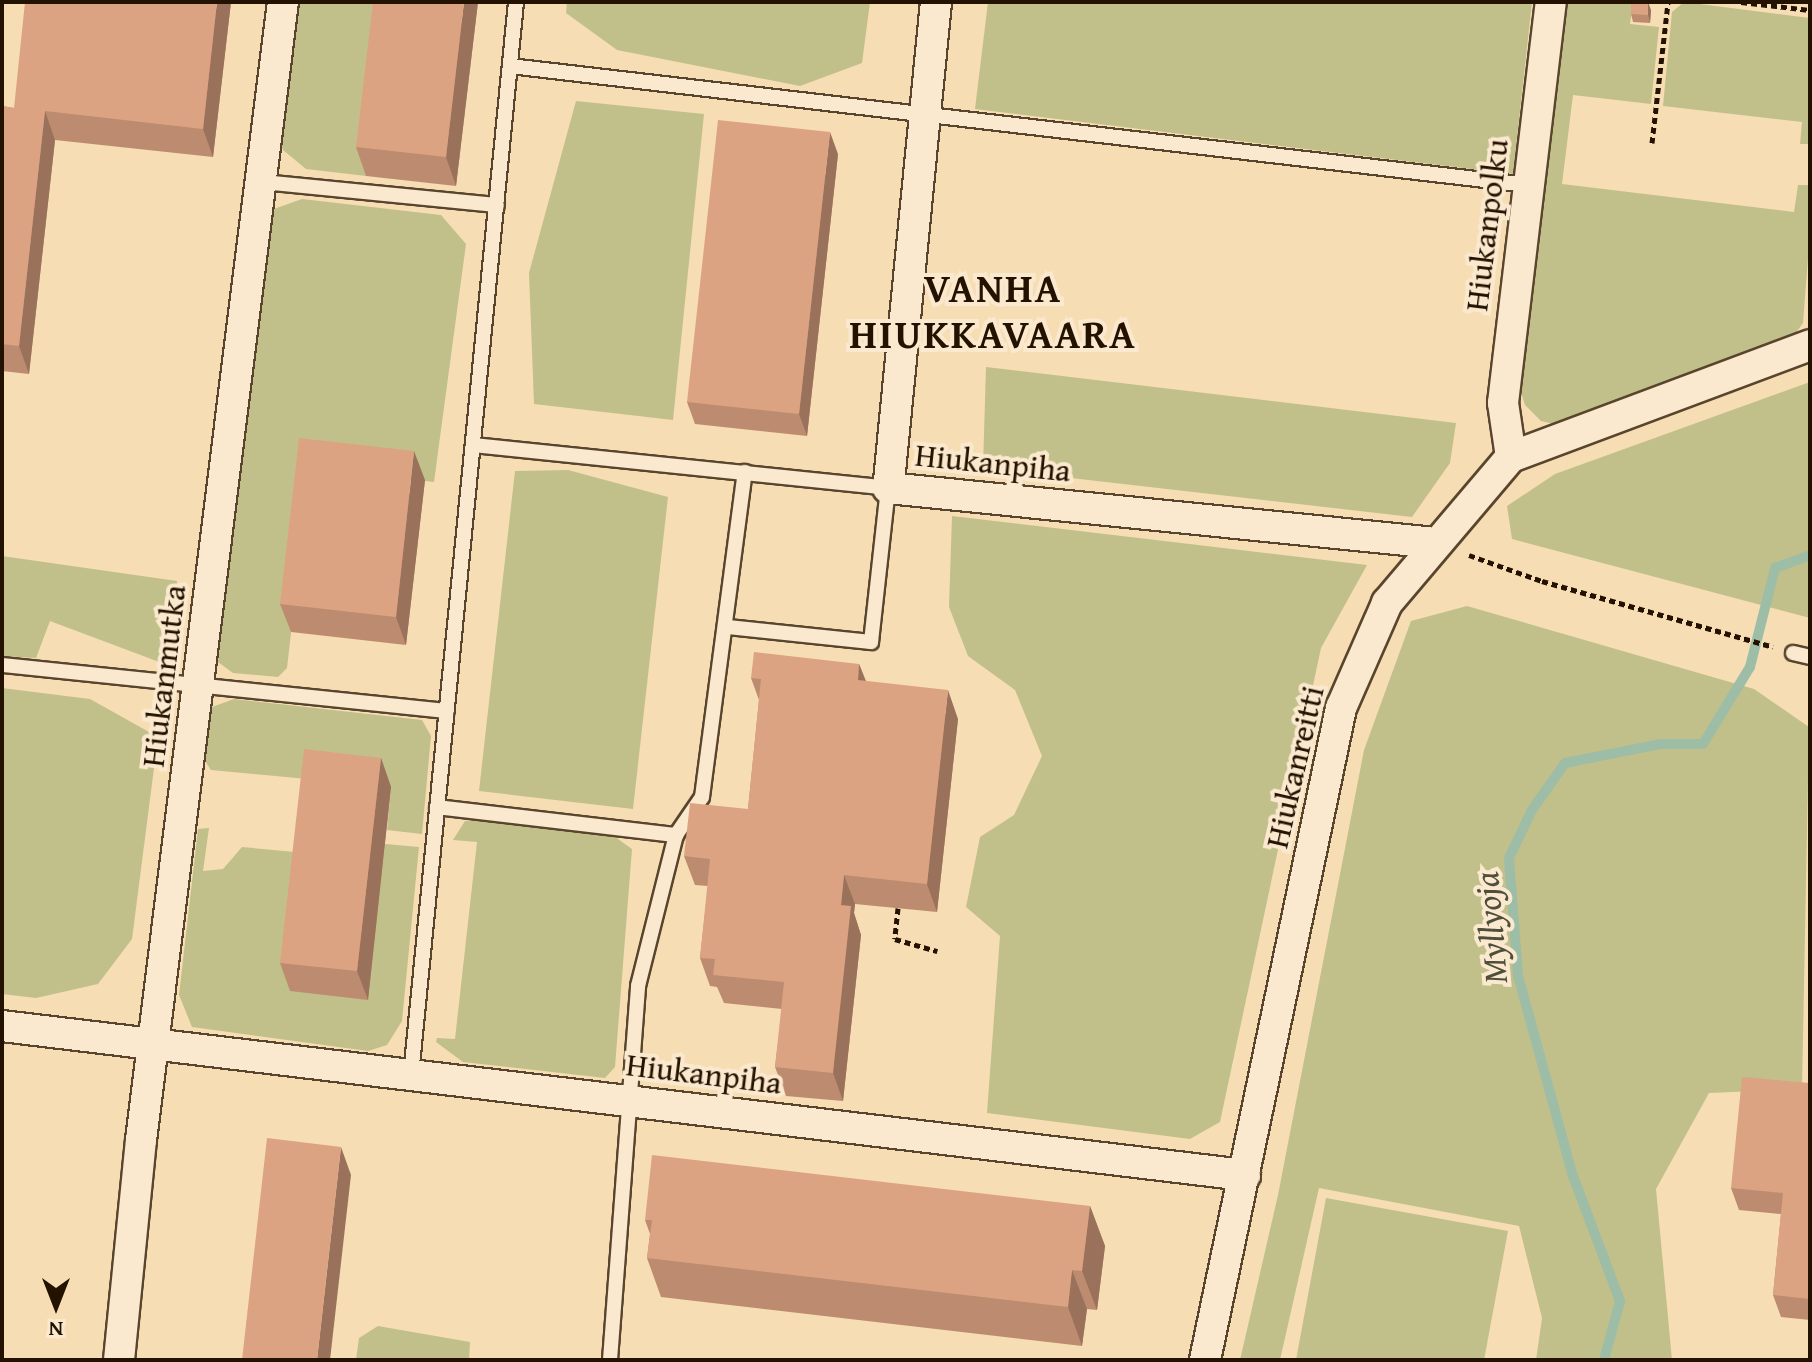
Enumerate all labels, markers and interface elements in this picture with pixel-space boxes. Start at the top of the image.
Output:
street label: Hiukanpolku [1457,137,1517,313]
district label: VANHA HIUKKAVAARA [849,264,1137,358]
street label: Hiukanpiha [913,436,1073,490]
street label: Hiukanmutka [134,583,194,769]
street label: Hiukanreitti [1258,682,1332,852]
water label: Myllyoja [1465,870,1515,986]
street label: Hiukanpiha [624,1045,784,1103]
north arrow [16,1266,96,1346]
text: N [49,1314,63,1346]

